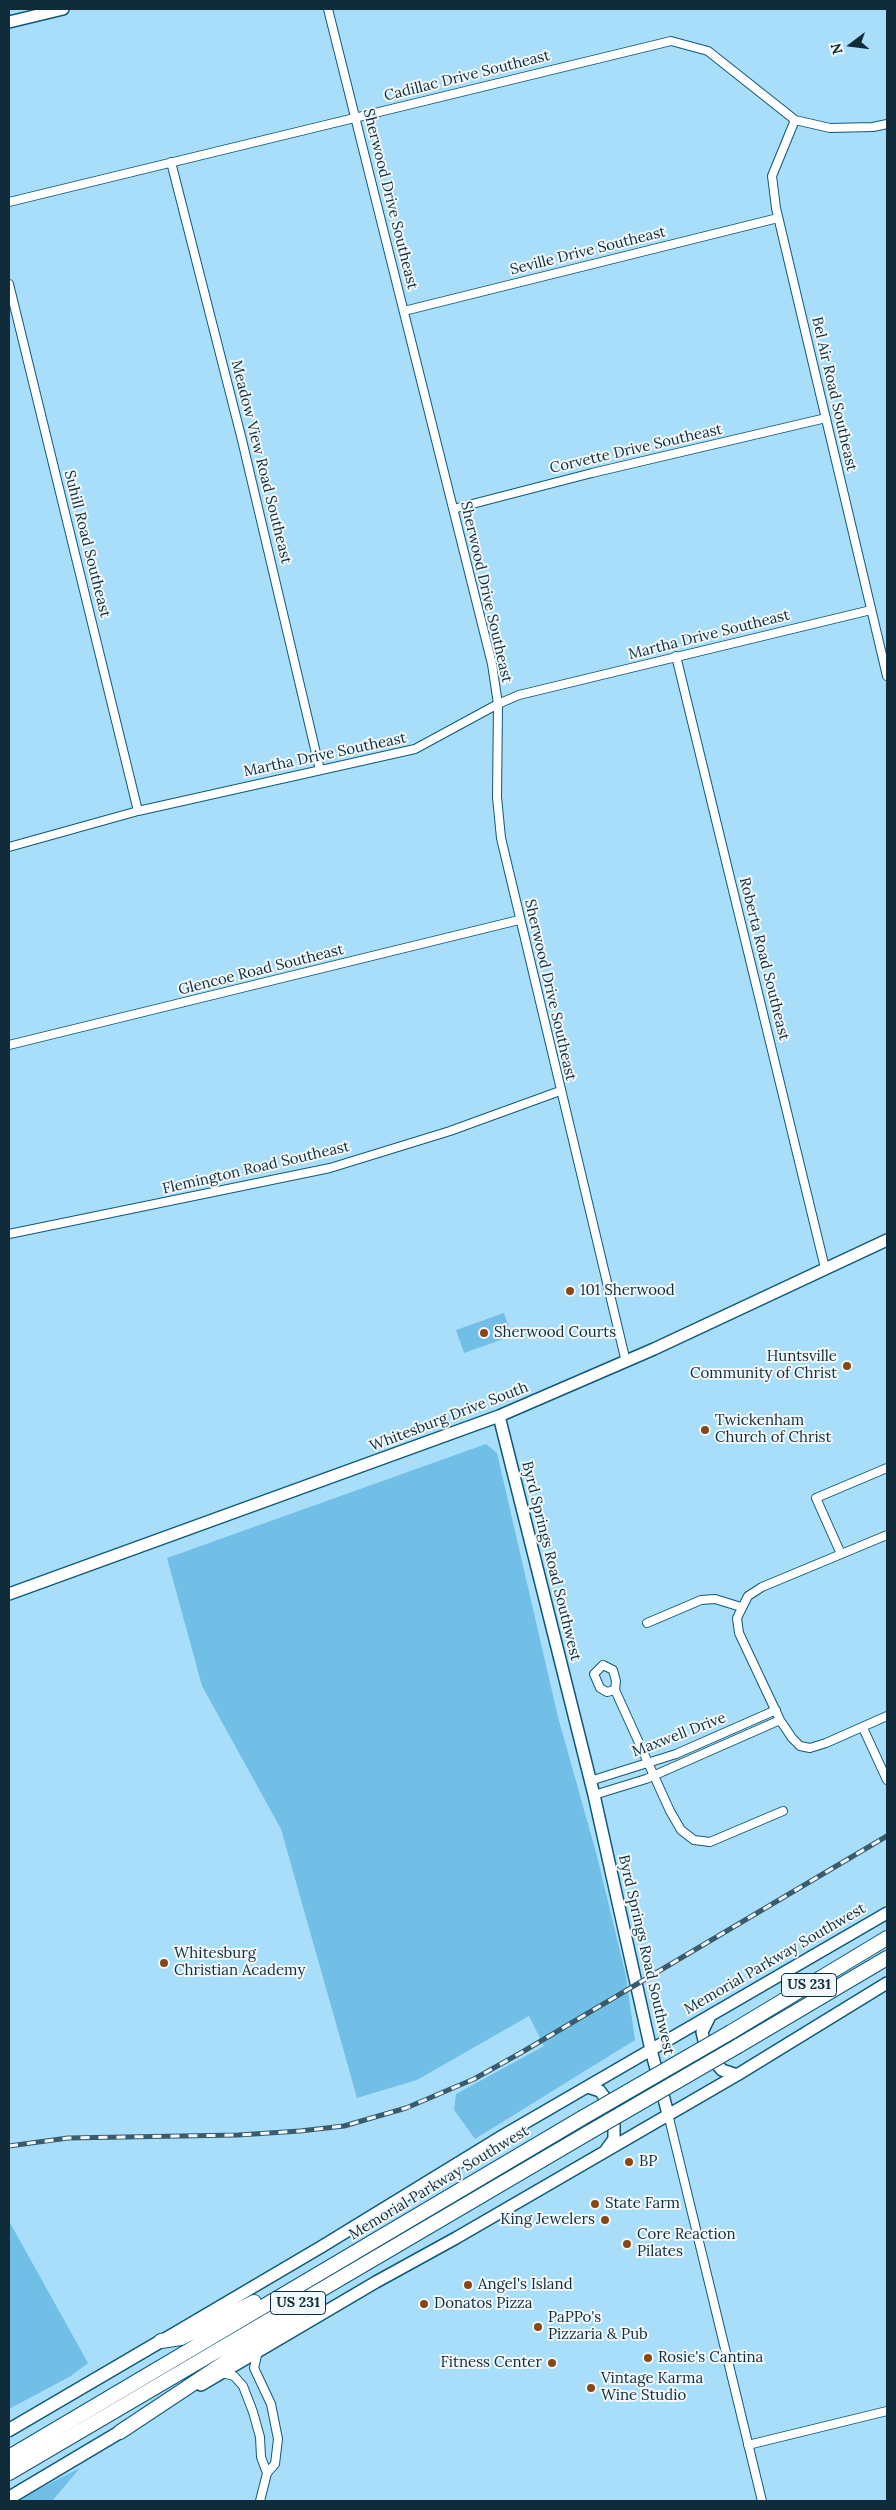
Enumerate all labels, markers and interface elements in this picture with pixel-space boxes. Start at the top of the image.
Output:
north arrow [826,20,876,70]
text: N [826,41,847,56]
street label: Cadillac Drive Southeast [382,47,552,105]
street label: Sherwood Drive Southeast [359,107,421,291]
street label: Seville Drive Southeast [508,223,668,279]
street label: Bel Air Road Southeast [807,315,861,473]
street label: Meadow View Road Southeast [227,358,295,566]
street label: Corvette Drive Southeast [548,420,724,478]
street label: Suhill Road Southeast [60,469,114,619]
street label: Sherwood Drive Southeast [456,500,516,684]
street label: Martha Drive Southeast [626,606,792,664]
street label: Martha Drive Southeast [242,729,408,781]
street label: Roberta Road Southeast [735,876,793,1042]
street label: Sherwood Drive Southeast [520,898,580,1082]
street label: Glencoe Road Southeast [176,941,346,999]
street label: Flemington Road Southeast [161,1138,351,1198]
place label: 101 Sherwood [580,1282,675,1300]
marker: 101 Sherwood [564,1285,576,1297]
place label: Sherwood Courts [494,1324,616,1342]
marker: Sherwood Courts [478,1327,490,1339]
place label: Huntsville Community of Christ [690,1348,837,1383]
marker: Huntsville Community of Christ [841,1360,853,1372]
street label: Whitesburg Drive South [367,1378,531,1456]
place label: Twickenham Church of Christ [715,1412,831,1447]
marker: Twickenham Church of Christ [699,1424,711,1436]
street label: Byrd Springs Road Southwest [517,1459,585,1663]
street label: Maxwell Drive [630,1709,728,1761]
street label: Byrd Springs Road Southwest [614,1853,678,2057]
street label: Memorial Parkway Southwest [681,1900,869,2018]
place label: Whitesburg Christian Academy [174,1945,305,1980]
marker: Whitesburg Christian Academy [158,1957,170,1969]
road number: US 231 [782,1974,836,1996]
street label: Memorial Parkway Southwest [346,2122,532,2244]
place label: BP [639,2153,657,2171]
marker: BP [623,2156,635,2168]
place label: State Farm [605,2195,680,2213]
marker: State Farm [589,2198,601,2210]
place label: King Jewelers [500,2211,595,2229]
marker: King Jewelers [599,2214,611,2226]
place label: Core Reaction Pilates [637,2226,736,2261]
marker: Core Reaction Pilates [621,2238,633,2250]
place label: Angel's Island [478,2276,573,2294]
marker: Angel's Island [462,2279,474,2291]
road number: US 231 [270,2292,326,2314]
place label: Donatos Pizza [434,2295,532,2313]
marker: Donatos Pizza [418,2298,430,2310]
place label: PaPPo's Pizzaria & Pub [548,2309,648,2344]
marker: PaPPo's Pizzaria & Pub [532,2321,544,2333]
place label: Rosie's Cantina [658,2349,763,2367]
marker: Rosie's Cantina [642,2352,654,2364]
place label: Fitness Center [441,2354,542,2372]
marker: Fitness Center [546,2357,558,2369]
place label: Vintage Karma Wine Studio [601,2370,703,2405]
marker: Vintage Karma Wine Studio [585,2382,597,2394]

